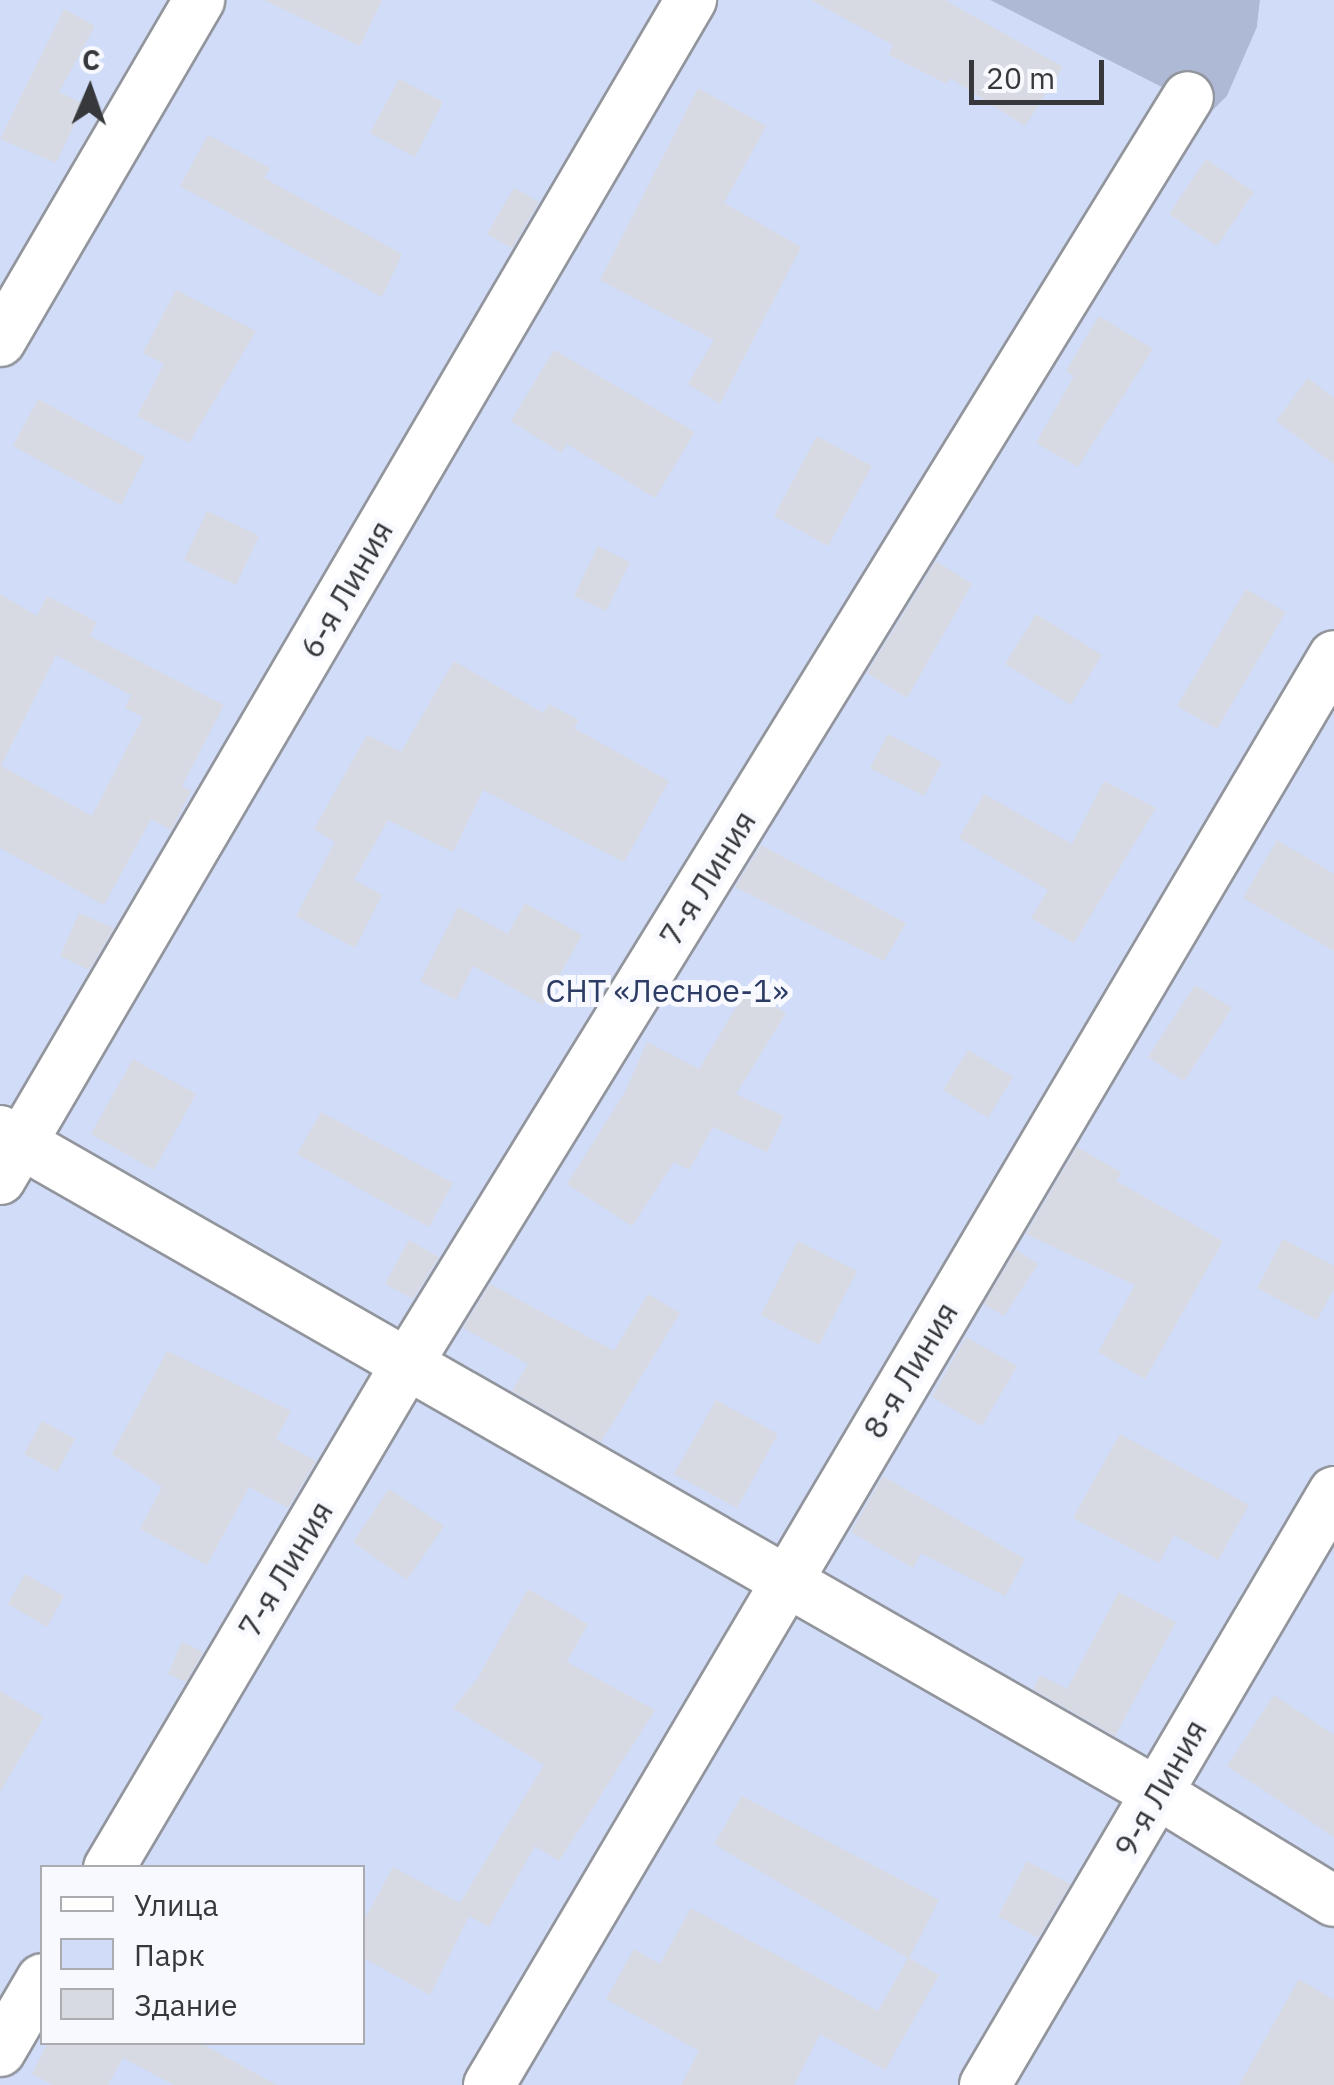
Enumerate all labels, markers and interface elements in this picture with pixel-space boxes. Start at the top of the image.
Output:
north arrow [40,40,140,140]
scale bar [974,40,1109,102]
text: С [81,41,101,78]
text: 20 m [986,58,1055,97]
street label: 6-я Линия [291,514,401,664]
street label: 7-я Линия [650,803,764,953]
park label: СНТ «Лесное-1» [545,971,789,1009]
street label: 8-я Линия [854,1295,966,1445]
street label: 7-я Линия [229,1494,341,1644]
street label: 9-я Линия [1105,1713,1215,1863]
legend [40,1865,365,2045]
text: Улица [134,1885,219,1924]
text: Парк [134,1935,205,1974]
text: Здание [134,1985,237,2024]

